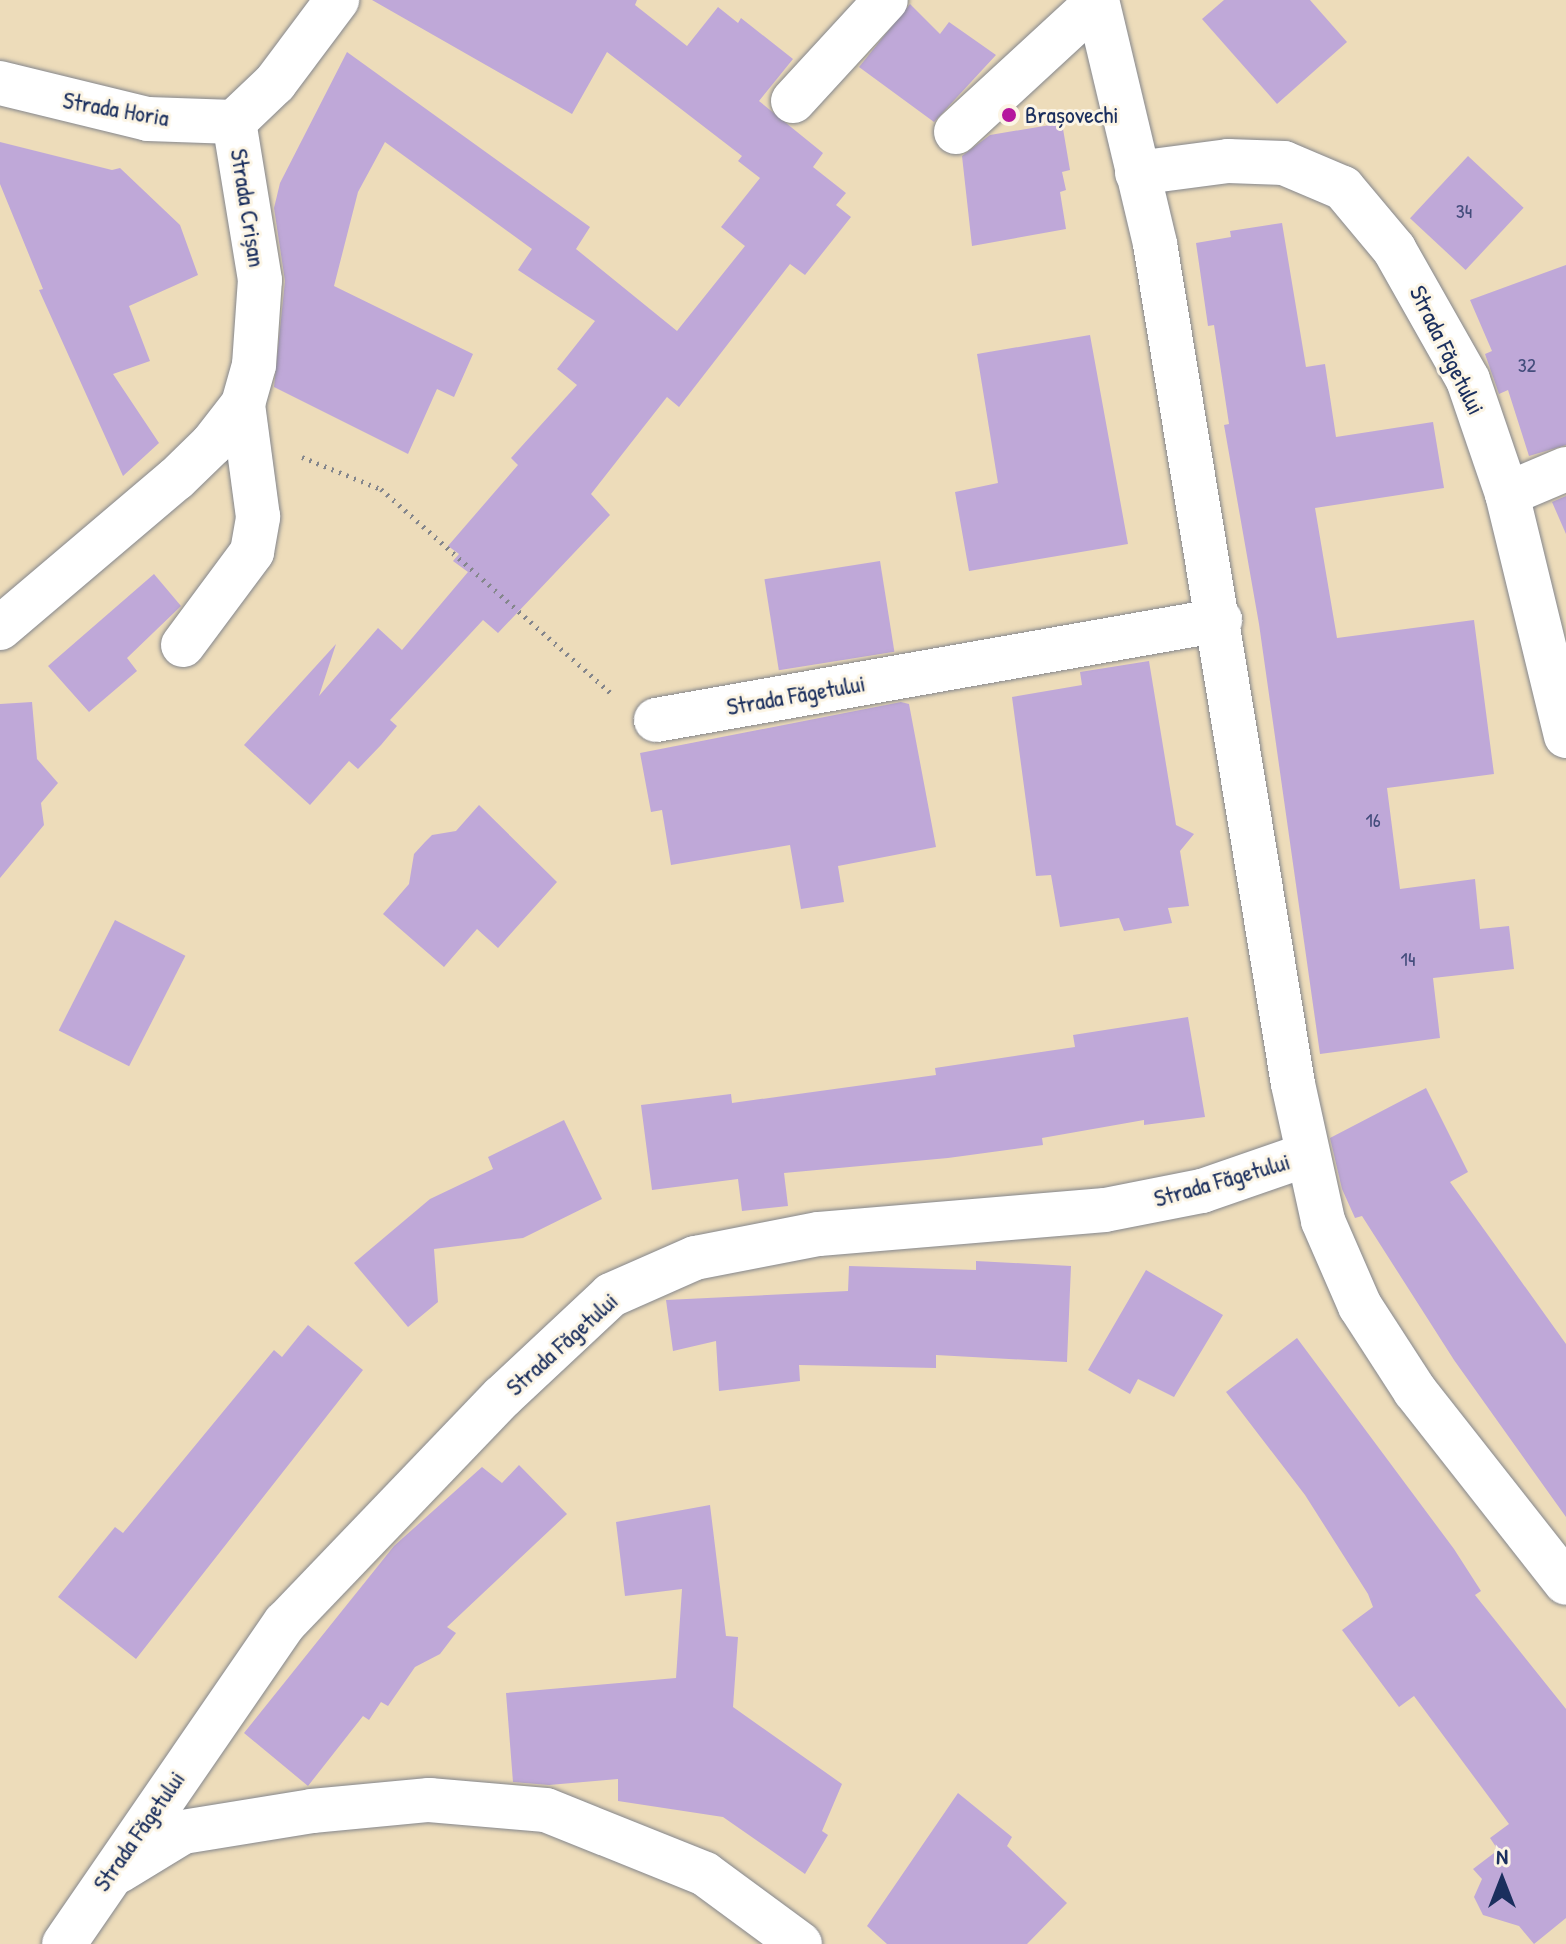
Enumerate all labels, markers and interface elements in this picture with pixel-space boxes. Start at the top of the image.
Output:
street label: Strada Horia [61,86,171,132]
place label: Brașovechi [1025,101,1119,129]
marker: Brașovechi [1000,106,1018,124]
street label: Strada Crișan [224,147,272,269]
house number: 34 [1456,198,1472,222]
street label: Strada Făgetului [1403,281,1491,419]
house number: 32 [1518,352,1536,376]
street label: Strada Făgetului [725,669,867,721]
house number: 16 [1365,807,1381,831]
house number: 14 [1401,946,1415,970]
street label: Strada Făgetului [1151,1147,1293,1213]
street label: Strada Făgetului [500,1286,624,1402]
street label: Strada Făgetului [87,1765,191,1897]
north arrow [1462,1840,1542,1920]
text: N [1496,1841,1508,1871]

